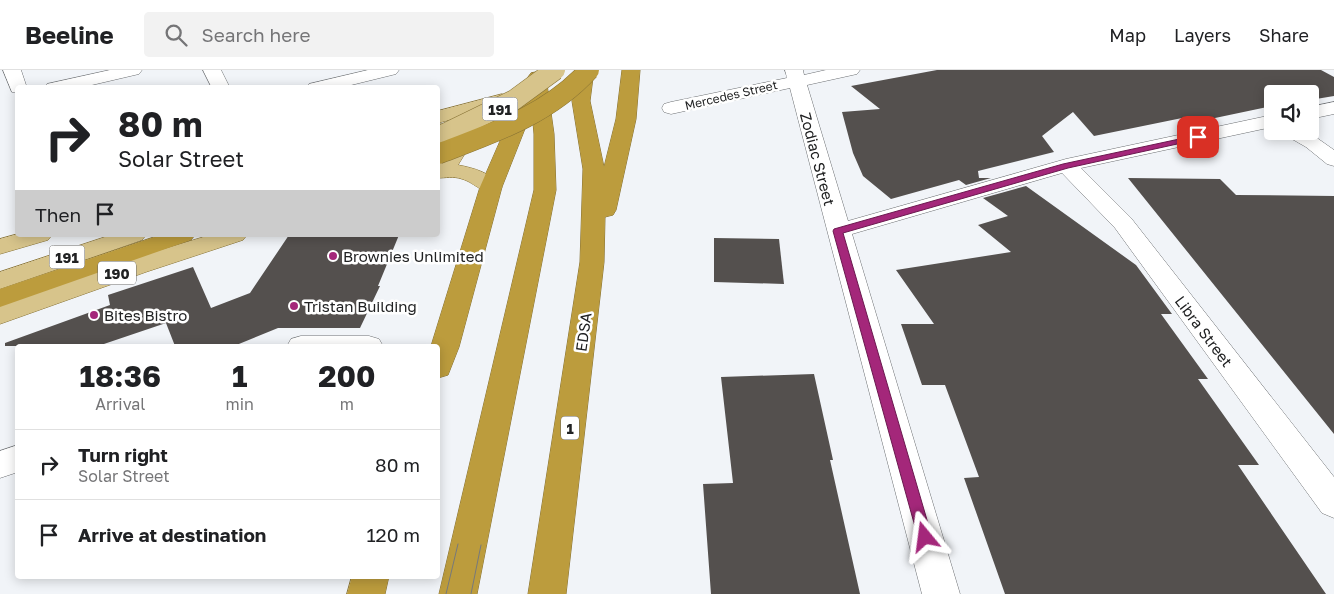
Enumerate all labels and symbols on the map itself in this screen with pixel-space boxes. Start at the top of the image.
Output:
street label: Mercedes Street [683,77,779,113]
road number: 191 [482,98,518,120]
street label: Zodiac Street [797,110,839,208]
pin [1177,116,1219,158]
road number: 191 [50,246,84,268]
place label: Brownies Unlimited [343,247,484,265]
marker: Brownies Unlimited [327,250,339,262]
road number: 190 [98,262,136,284]
street label: Libra Street [1171,292,1237,370]
place label: Tristan Building [304,297,417,315]
marker: Tristan Building [288,300,300,312]
place label: Bites Bistro [104,306,187,324]
marker: Bites Bistro [88,309,100,321]
street label: EDSA [571,311,595,353]
road number: 1 [561,416,579,439]
position arrow [898,510,950,562]

